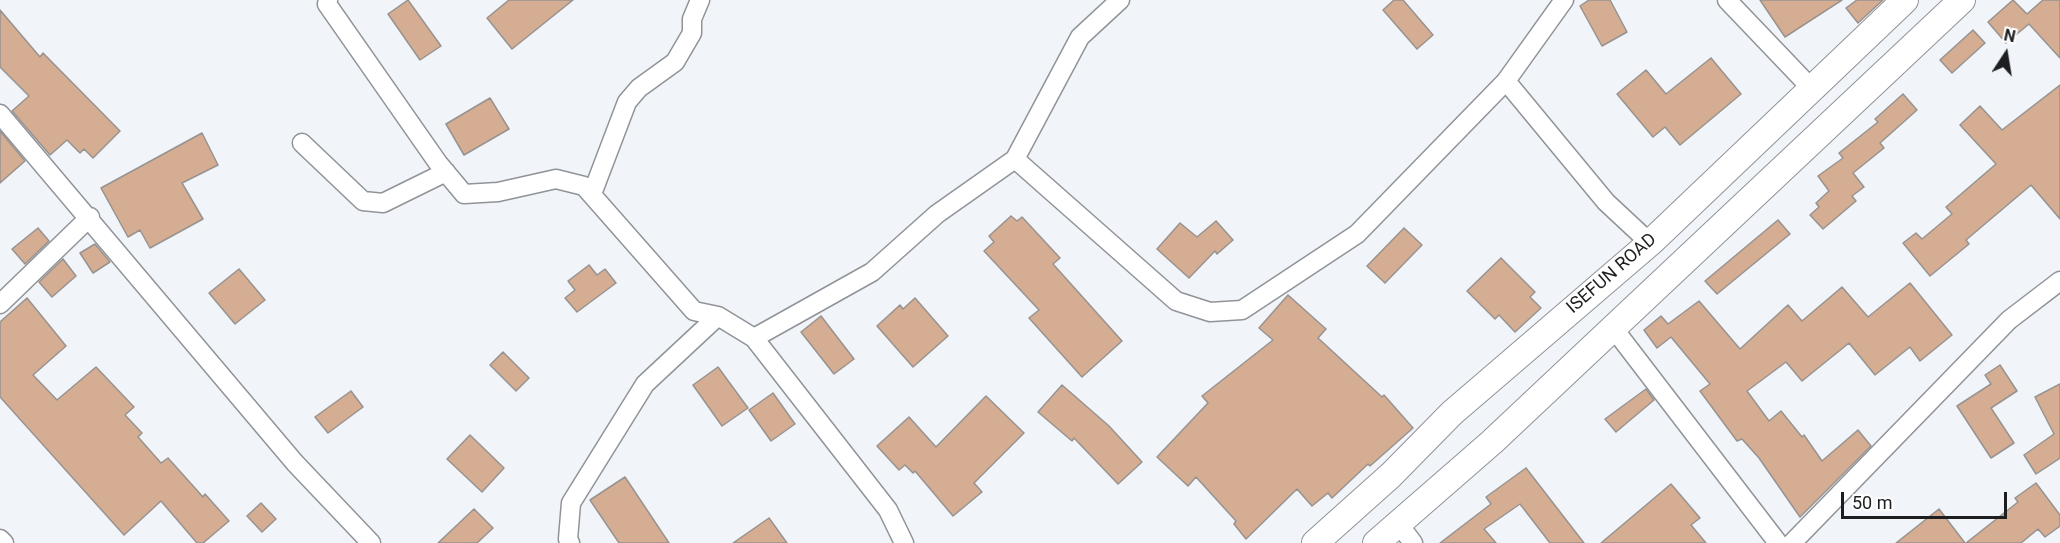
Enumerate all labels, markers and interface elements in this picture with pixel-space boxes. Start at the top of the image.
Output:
north arrow [1976,24,2036,84]
text: N [2002,25,2017,46]
street label: ISEFUN ROAD [1563,229,1661,319]
scale bar [1844,480,2010,518]
text: 50 m [1852,492,1892,513]

